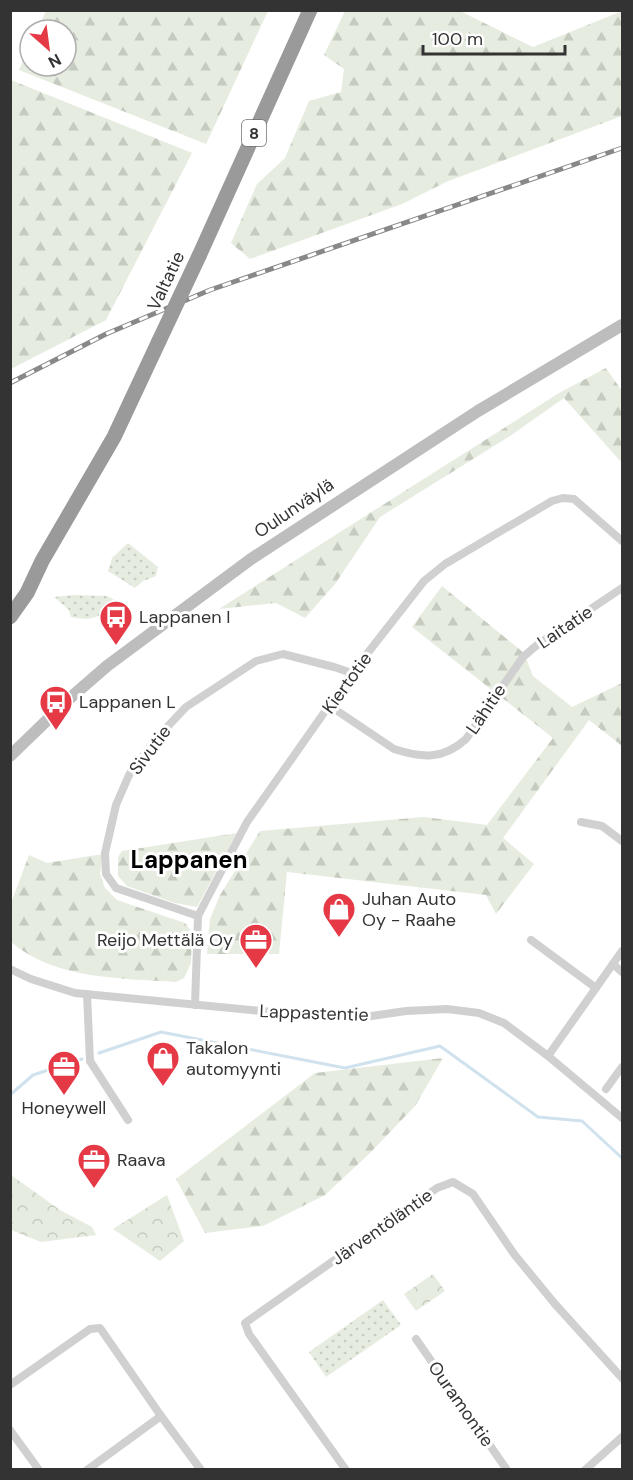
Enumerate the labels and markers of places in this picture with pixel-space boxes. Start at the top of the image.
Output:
bus stop icon: Lappanen I [98,599,134,646]
place label: Lappanen I [139,605,231,629]
bus stop icon: Lappanen L [38,684,74,731]
place label: Lappanen L [79,690,176,714]
place label: Juhan Auto Oy - Raahe [362,887,456,932]
shop icon: Juhan Auto Oy - Raahe [321,891,357,938]
office icon: Reijo Mettälä Oy [238,922,274,969]
place label: Reijo Mettälä Oy [97,928,233,952]
place label: Takalon automyynti [186,1036,281,1081]
shop icon: Takalon automyynti [145,1040,181,1087]
office icon: Honeywell [46,1049,82,1096]
place label: Honeywell [22,1096,106,1120]
office icon: Raava [76,1142,112,1189]
place label: Raava [117,1148,166,1172]

